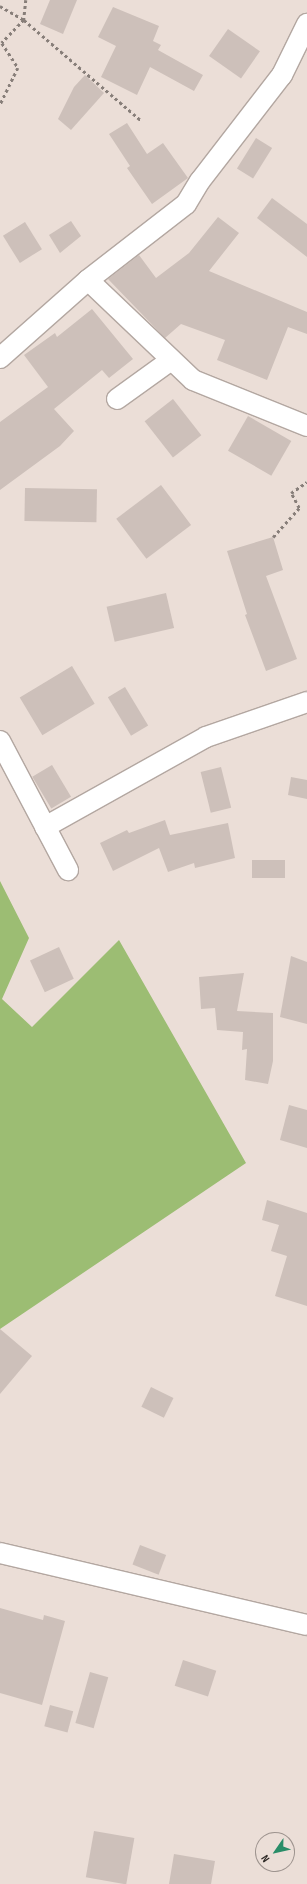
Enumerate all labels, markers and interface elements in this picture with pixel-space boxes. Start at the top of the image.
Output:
north arrow [255,1832,295,1872]
text: N [258,1852,272,1865]

